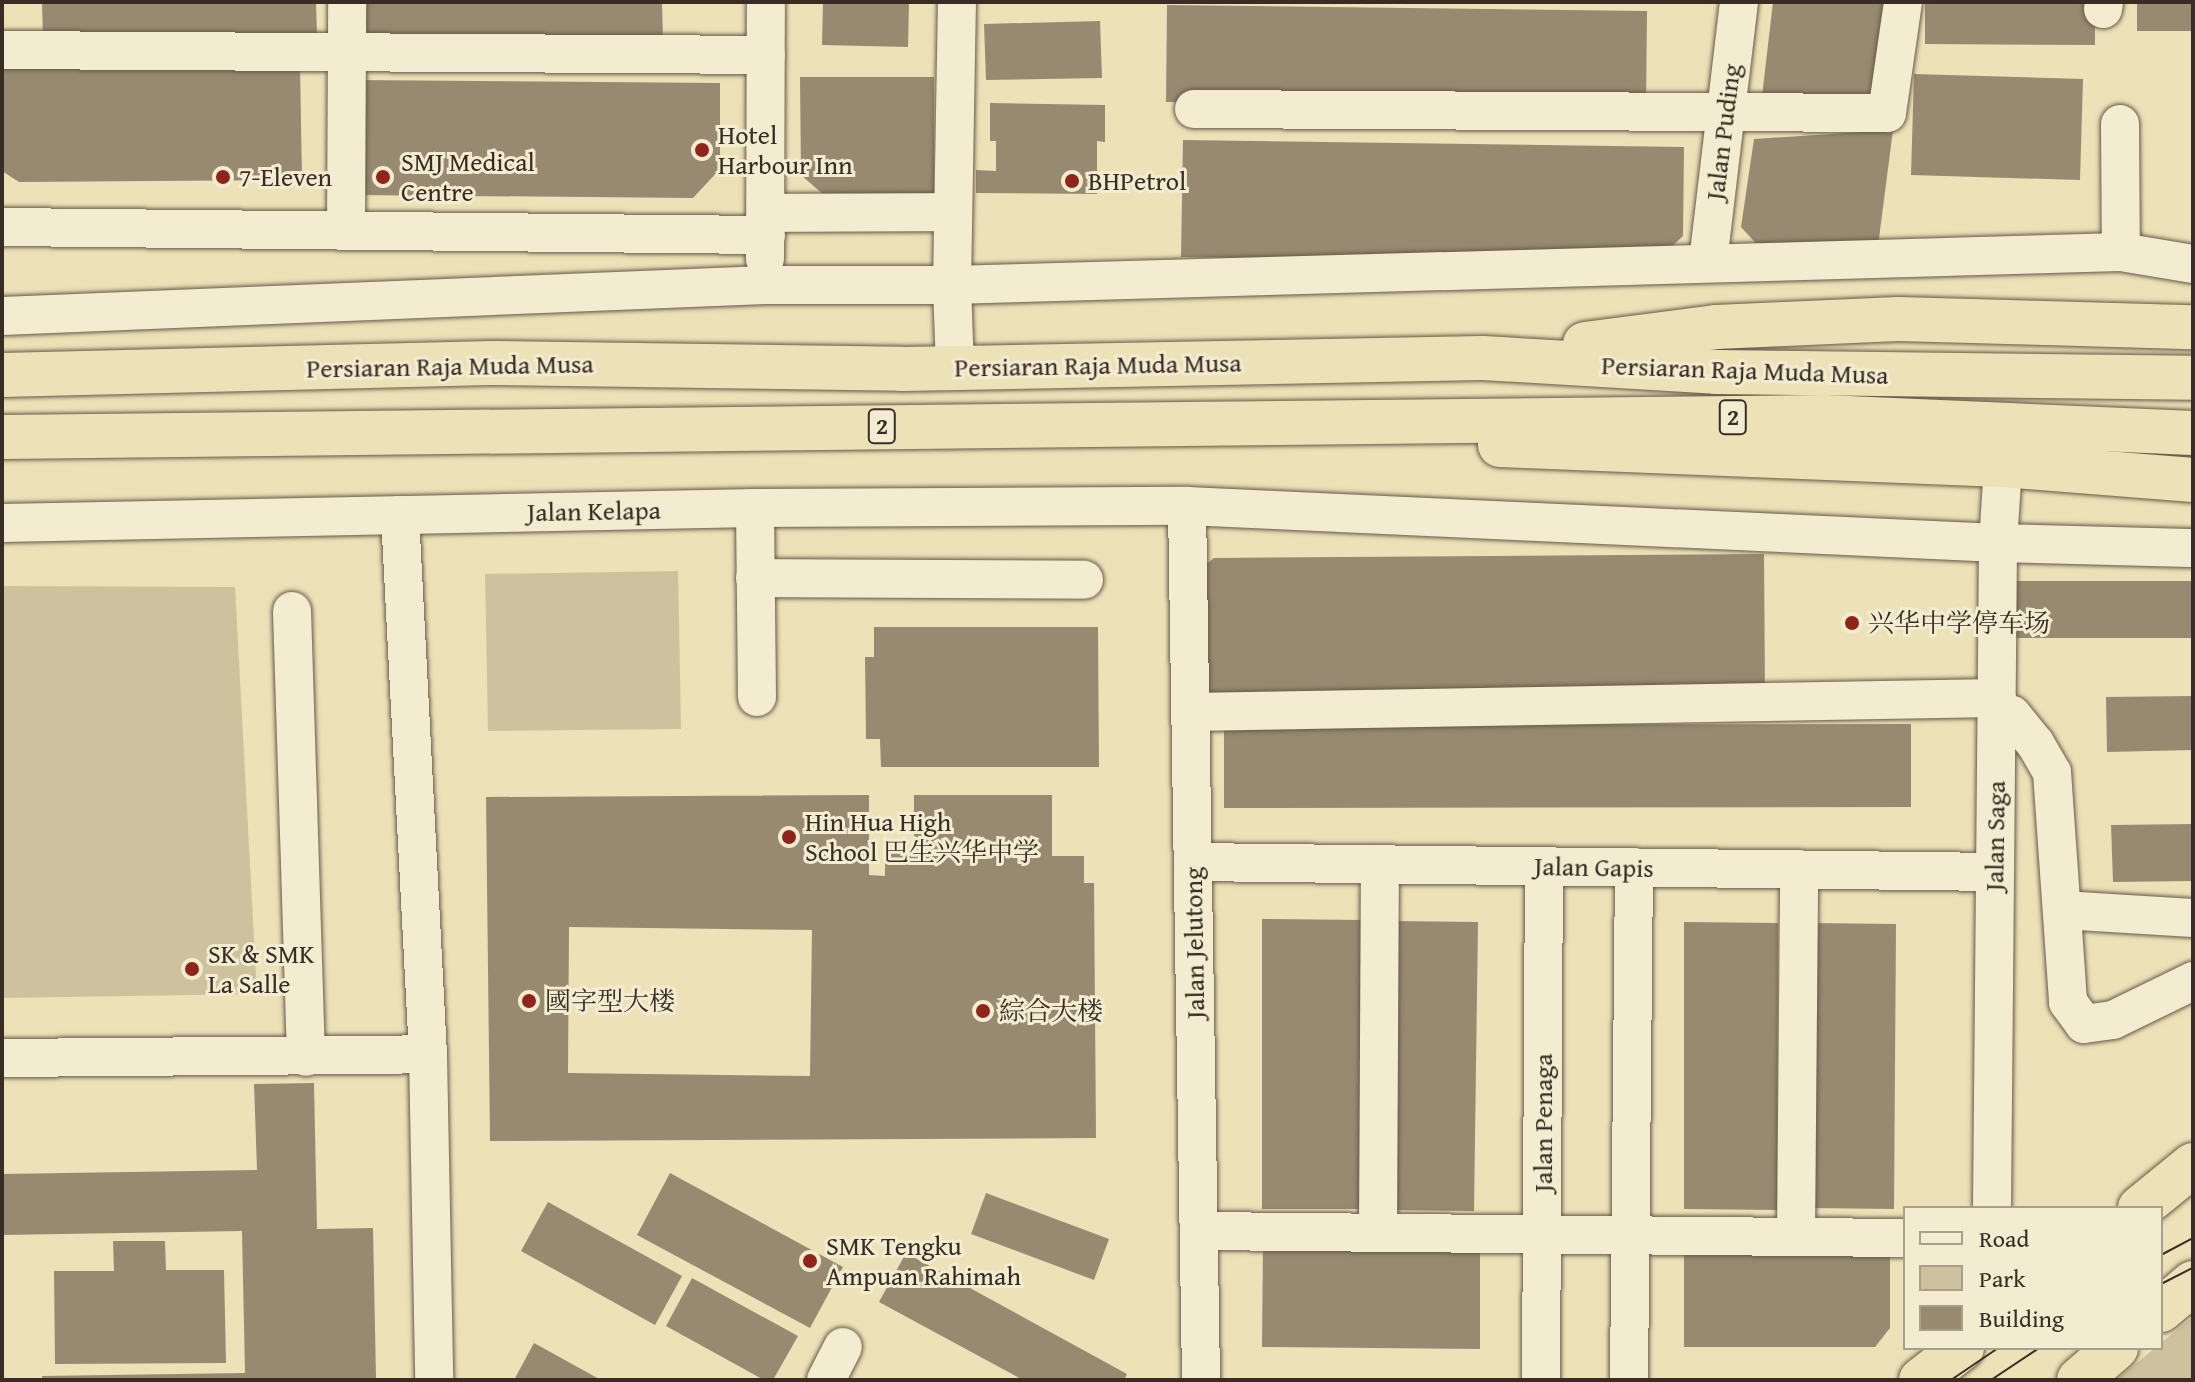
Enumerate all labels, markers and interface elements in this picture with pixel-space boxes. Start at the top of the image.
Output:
street label: Jalan Puding [1699,62,1747,202]
place label: Hotel Harbour Inn [718,119,853,180]
marker: Hotel Harbour Inn [693,141,711,159]
place label: SMJ Medical Centre [401,146,535,208]
place label: 7-Eleven [239,161,332,193]
place label: BHPetrol [1088,165,1186,197]
marker: SMJ Medical Centre [372,166,394,188]
marker: 7-Eleven [214,168,232,186]
marker: BHPetrol [1063,172,1081,190]
street label: Persiaran Raja Muda Musa [954,347,1242,383]
street label: Persiaran Raja Muda Musa [306,348,594,384]
street label: Persiaran Raja Muda Musa [1601,349,1889,391]
road number: 2 [1717,397,1749,437]
road number: 2 [866,406,898,446]
street label: Jalan Kelapa [527,494,661,528]
place label: 兴华中学停车场 [1868,607,2050,639]
marker: 兴华中学停车场 [1843,614,1861,632]
street label: Jalan Saga [1978,780,2012,892]
place label: Hin Hua High School 巴生兴华中学 [805,806,1039,868]
marker: Hin Hua High School 巴生兴华中学 [780,828,798,846]
street label: Jalan Gapis [1534,850,1654,884]
street label: Jalan Jelutong [1177,867,1211,1019]
place label: SK & SMK La Salle [208,938,315,1000]
marker: SK & SMK La Salle [183,960,201,978]
place label: 國字型大楼 [545,985,675,1017]
marker: 國字型大楼 [520,992,538,1010]
place label: 綜合大楼 [999,995,1103,1027]
marker: 綜合大楼 [974,1002,992,1020]
street label: Jalan Penaga [1527,1054,1559,1192]
legend [1903,1206,2163,1350]
text: Road [1979,1221,2029,1256]
place label: SMK Tengku Ampuan Rahimah [826,1230,1021,1292]
marker: SMK Tengku Ampuan Rahimah [801,1252,819,1270]
text: Park [1979,1261,2025,1296]
text: Building [1979,1301,2064,1336]

